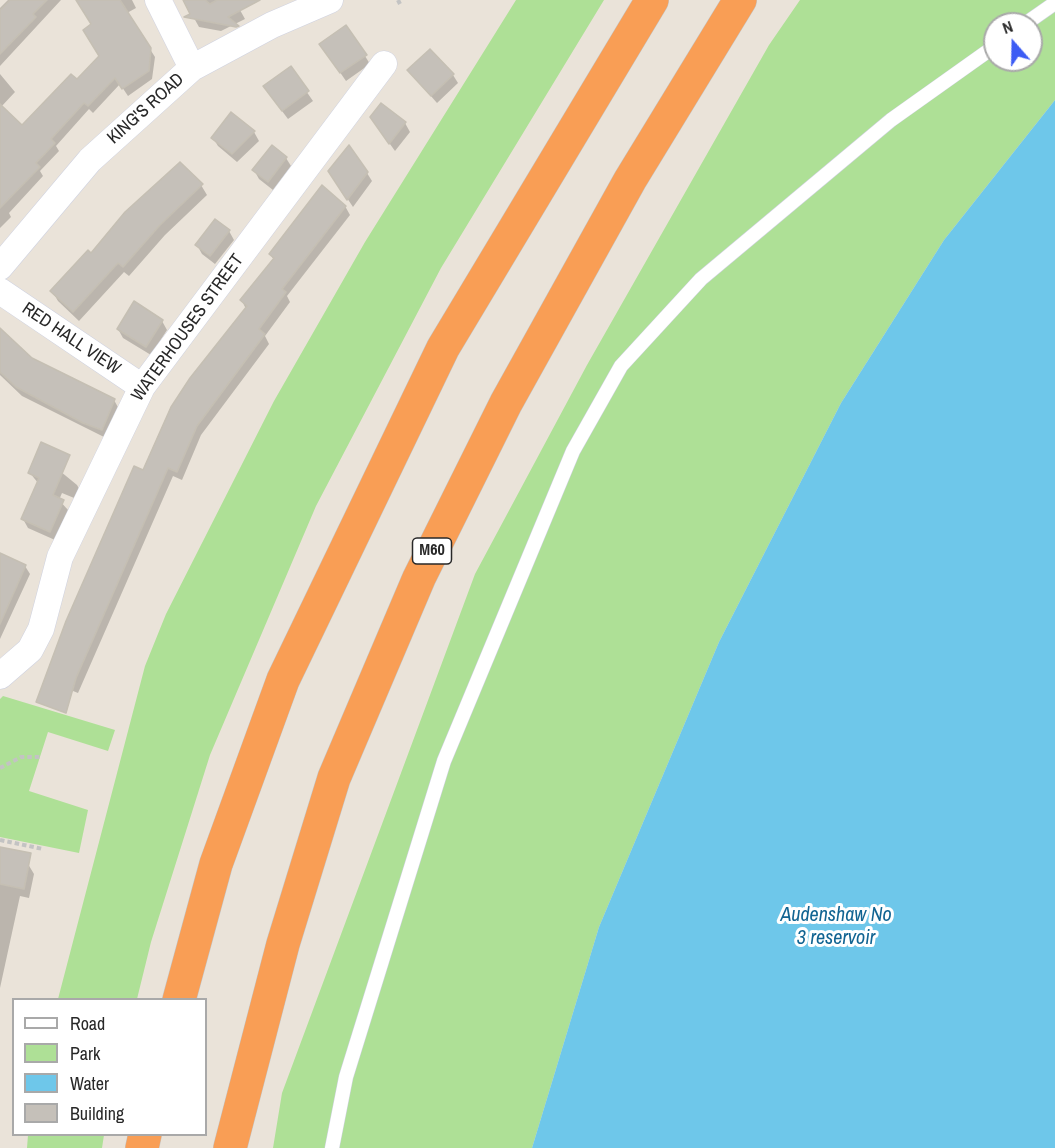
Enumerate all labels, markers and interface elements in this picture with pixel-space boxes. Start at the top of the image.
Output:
north arrow [983,12,1043,72]
text: N [999,15,1016,39]
street label: KING'S ROAD [103,69,189,149]
street label: WATERHOUSES STREET [127,250,249,406]
street label: RED HALL VIEW [18,298,124,380]
road number: M60 [412,538,452,564]
water label: Audenshaw No 3 reservoir [780,904,892,951]
legend [12,998,207,1136]
text: Road [70,1011,105,1036]
text: Park [70,1041,100,1066]
text: Water [70,1071,109,1096]
text: Building [70,1101,124,1126]

